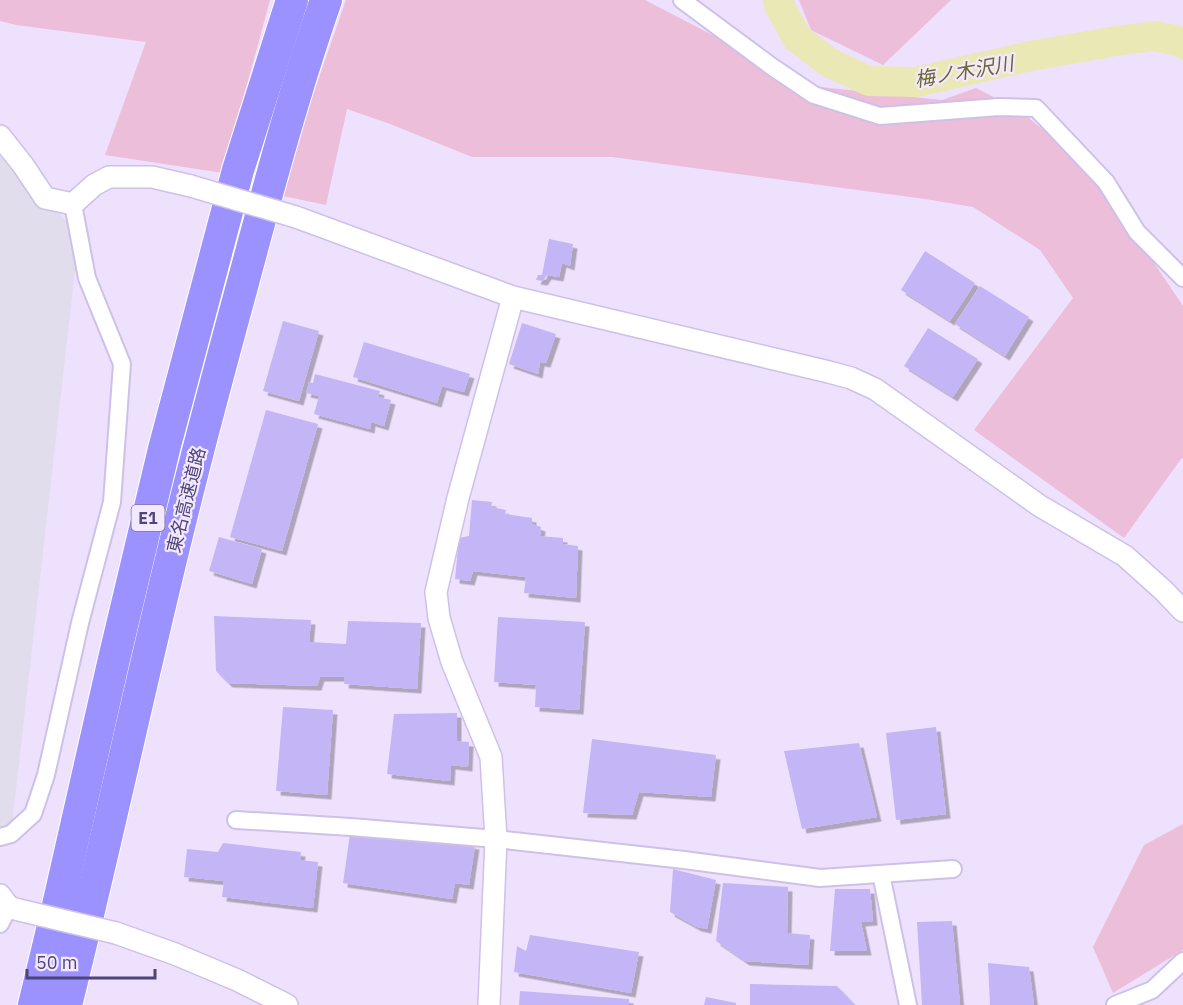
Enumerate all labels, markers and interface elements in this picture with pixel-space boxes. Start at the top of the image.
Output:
water label: 梅ノ木沢川 [912,49,1018,93]
street label: 東名高速道路 [162,445,210,555]
road number: E1 [132,505,164,531]
scale bar [27,942,154,980]
text: 50 m [36,951,78,974]

